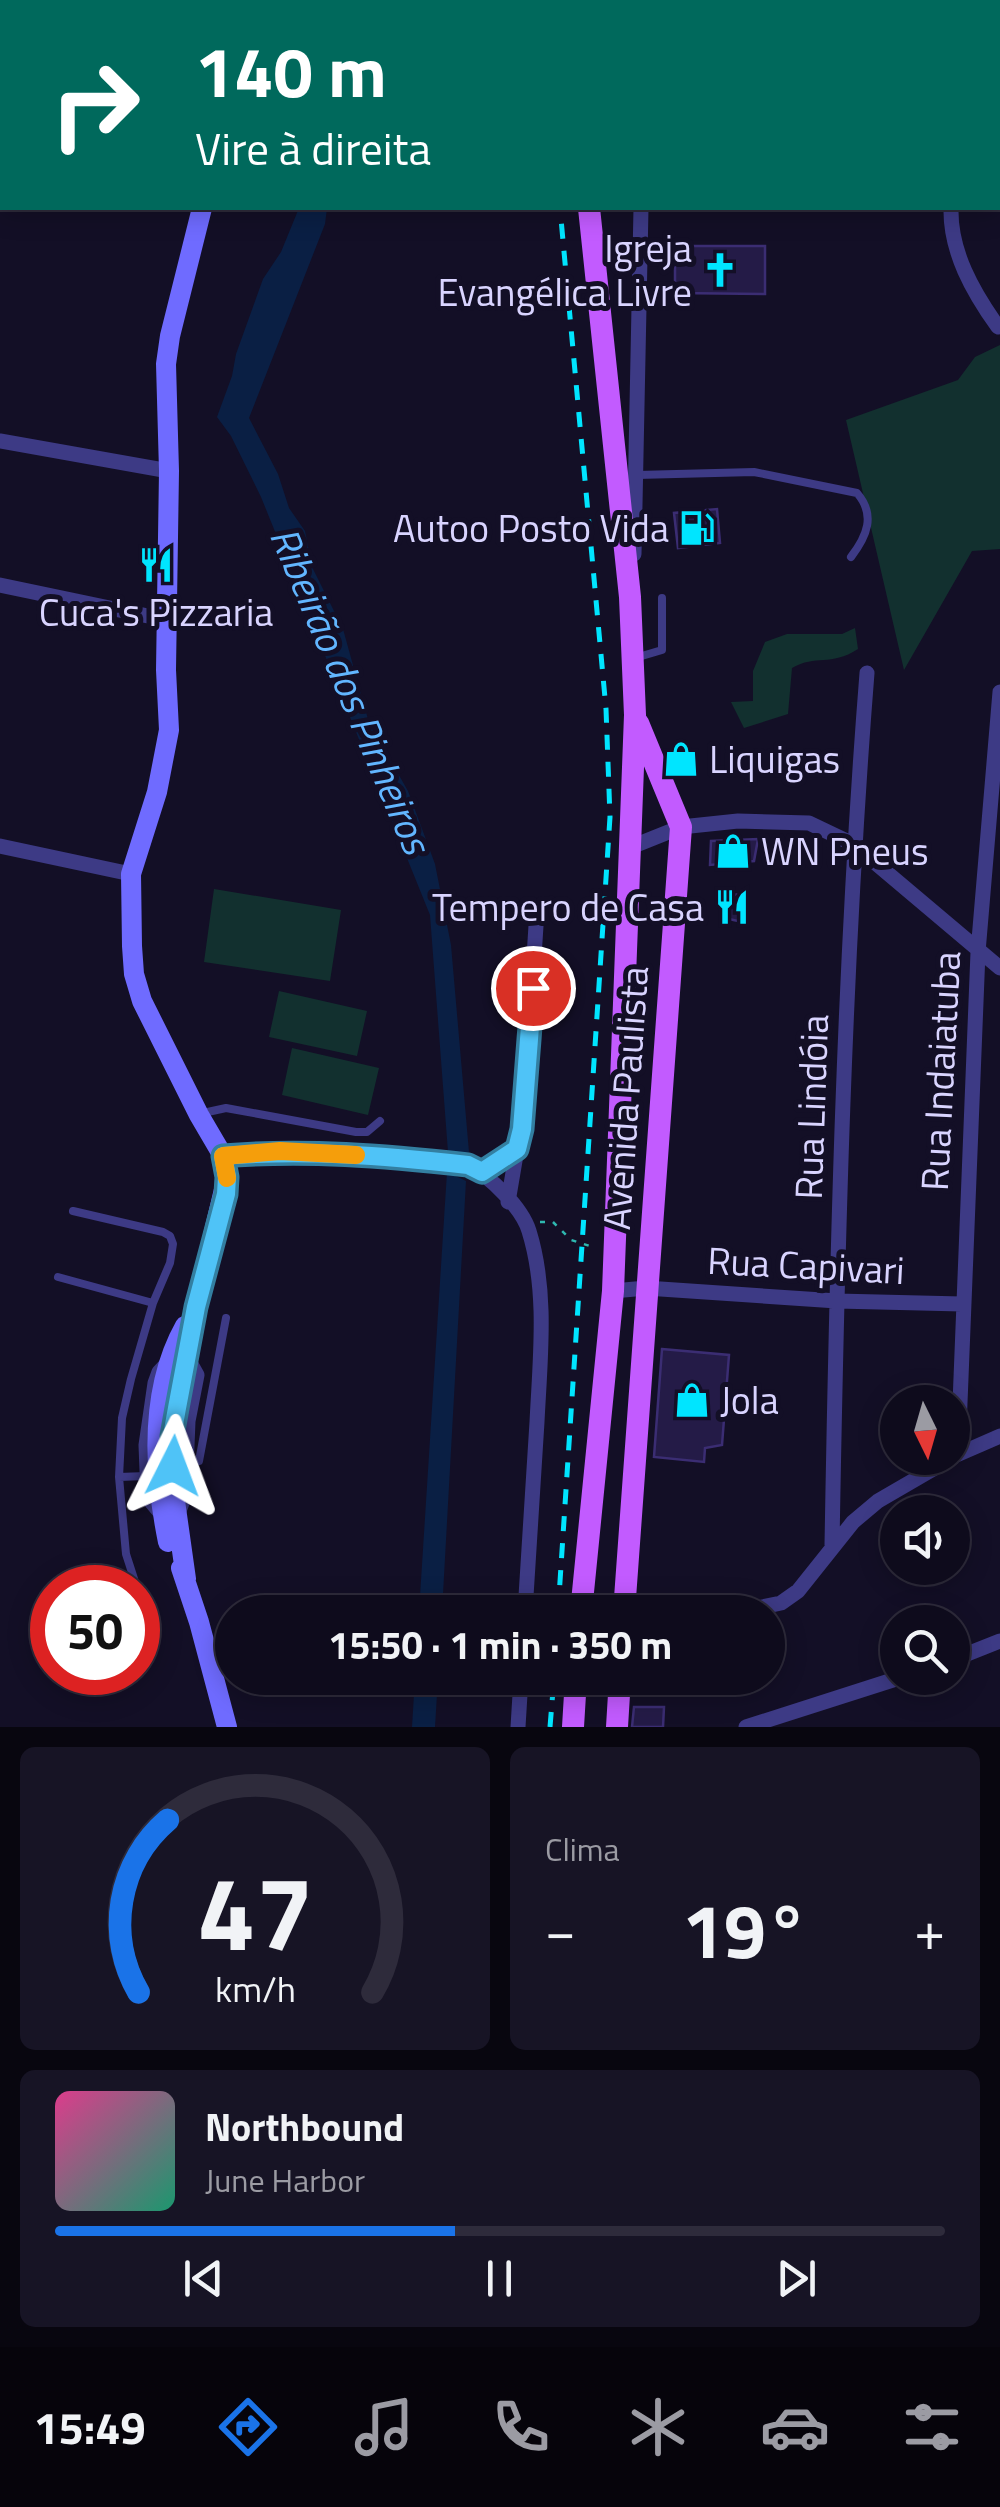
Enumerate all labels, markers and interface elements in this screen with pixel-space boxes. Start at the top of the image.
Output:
text: 140 m [195,18,387,124]
icon: right [30,40,160,170]
text: Vire à direita [195,114,431,182]
place label: Igreja Evangélica Livre [437,219,692,321]
church icon: Igreja Evangélica Livre [701,251,739,289]
place label: Autoo Posto Vida [393,499,669,557]
fuel station icon: Autoo Posto Vida [678,509,716,547]
water label: Ribeirão dos Pinheiros [255,517,448,865]
restaurant icon: Cuca's Pizzaria [137,546,175,584]
place label: Cuca's Pizzaria [39,583,273,641]
place label: Liquigas [709,730,840,788]
shop icon: Liquigas [662,740,700,778]
place label: WN Pneus [761,822,929,880]
shop icon: WN Pneus [714,832,752,870]
place label: Tempero de Casa [432,878,704,936]
restaurant icon: Tempero de Casa [713,888,751,926]
pin [491,946,576,1031]
street label: Rua Indaiatuba [905,950,975,1192]
icon: arrive [506,961,561,1016]
street label: Avenida Paulista [587,964,663,1232]
street label: Rua Lindóia [779,1013,843,1201]
street label: Rua Capivari [706,1231,906,1299]
place label: Jola [720,1371,779,1429]
shop icon: Jola [673,1381,711,1419]
north arrow [880,1385,970,1475]
map controls [880,1385,970,1695]
position arrow [121,1414,225,1518]
button: sound [880,1495,970,1585]
speed limit sign: 50 [30,1565,160,1695]
button: search [880,1605,970,1695]
text: 15:50 · 1 min · 350 m [328,1616,672,1674]
text: Clima [545,1825,620,1873]
text: 47 [197,1832,313,1990]
text: 19° [682,1873,808,1987]
text: − [545,1888,576,1971]
text: + [914,1888,945,1971]
text: km/h [215,1961,295,2016]
text: Northbound [205,2098,404,2156]
text: June Harbor [205,2156,365,2204]
icon: previous [176,2251,231,2306]
icon: pause [472,2251,527,2306]
icon: next [769,2251,824,2306]
icon: directions [213,2392,283,2462]
icon: music [349,2392,419,2462]
icon: phone [486,2392,556,2462]
icon: climate [623,2392,693,2462]
icon: car [760,2392,830,2462]
icon: filters [897,2392,967,2462]
text: 15:49 [33,2393,146,2461]

